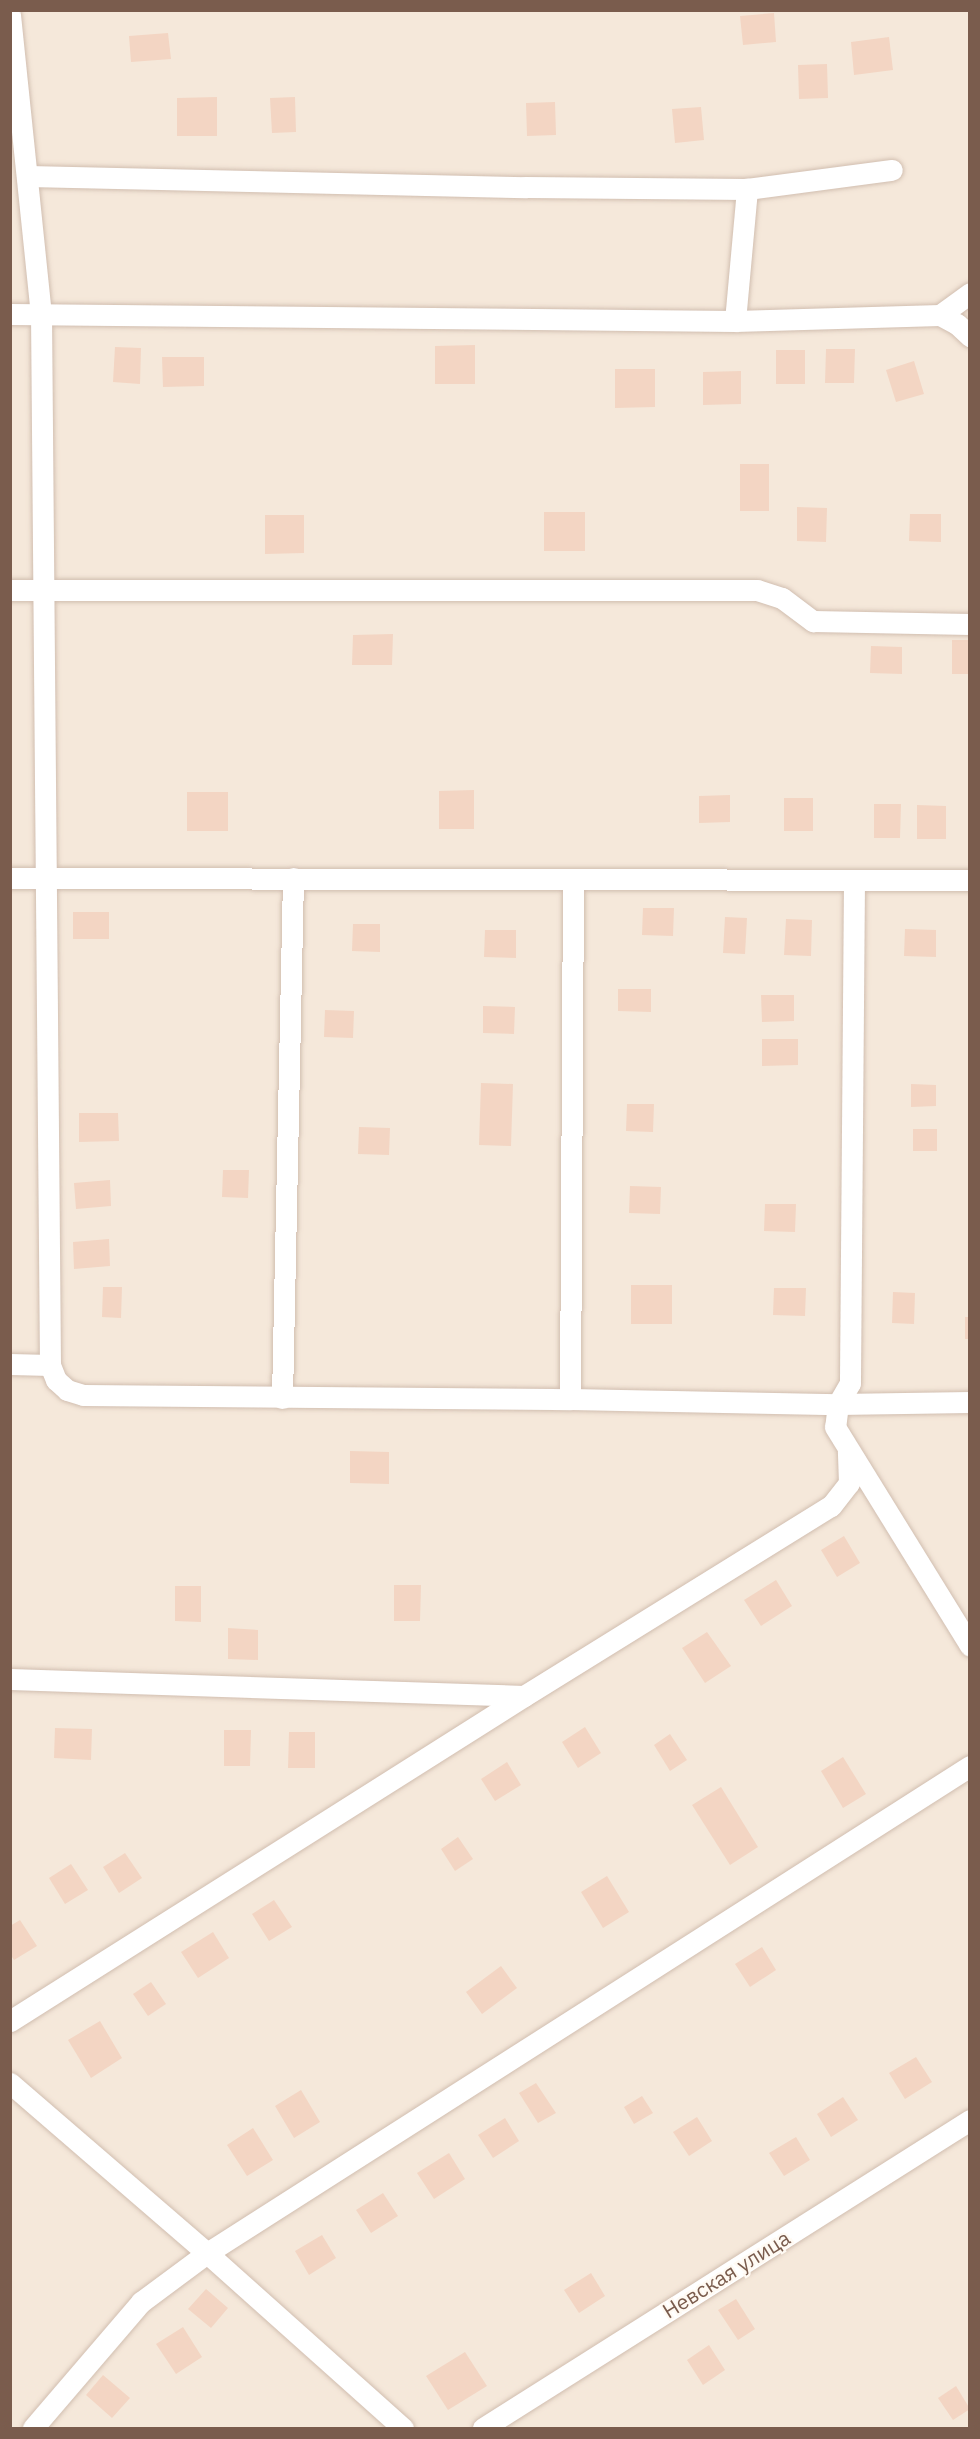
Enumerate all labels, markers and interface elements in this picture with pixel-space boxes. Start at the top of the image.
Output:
street label: Невская улица [658,2225,794,2323]

